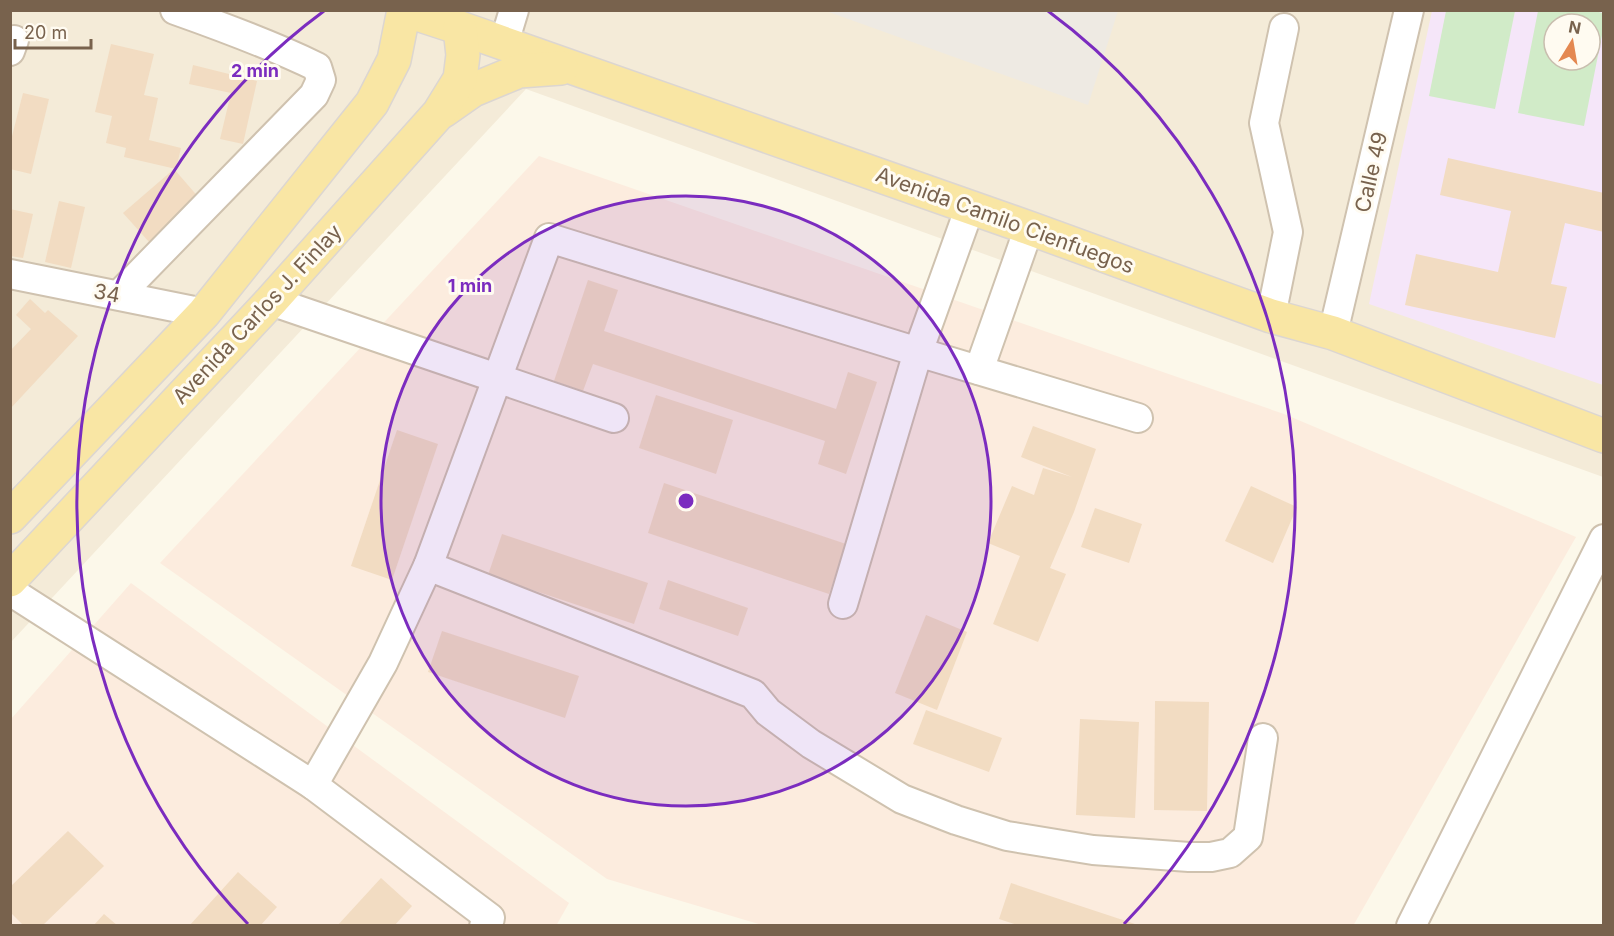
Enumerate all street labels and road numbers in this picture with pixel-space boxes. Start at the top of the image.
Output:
street label: Calle 49 [1350,129,1392,215]
street label: Avenida Camilo Cienfuegos [872,162,1138,278]
street label: Avenida Carlos J. Finlay [167,219,347,409]
street label: 34 [92,278,122,308]

